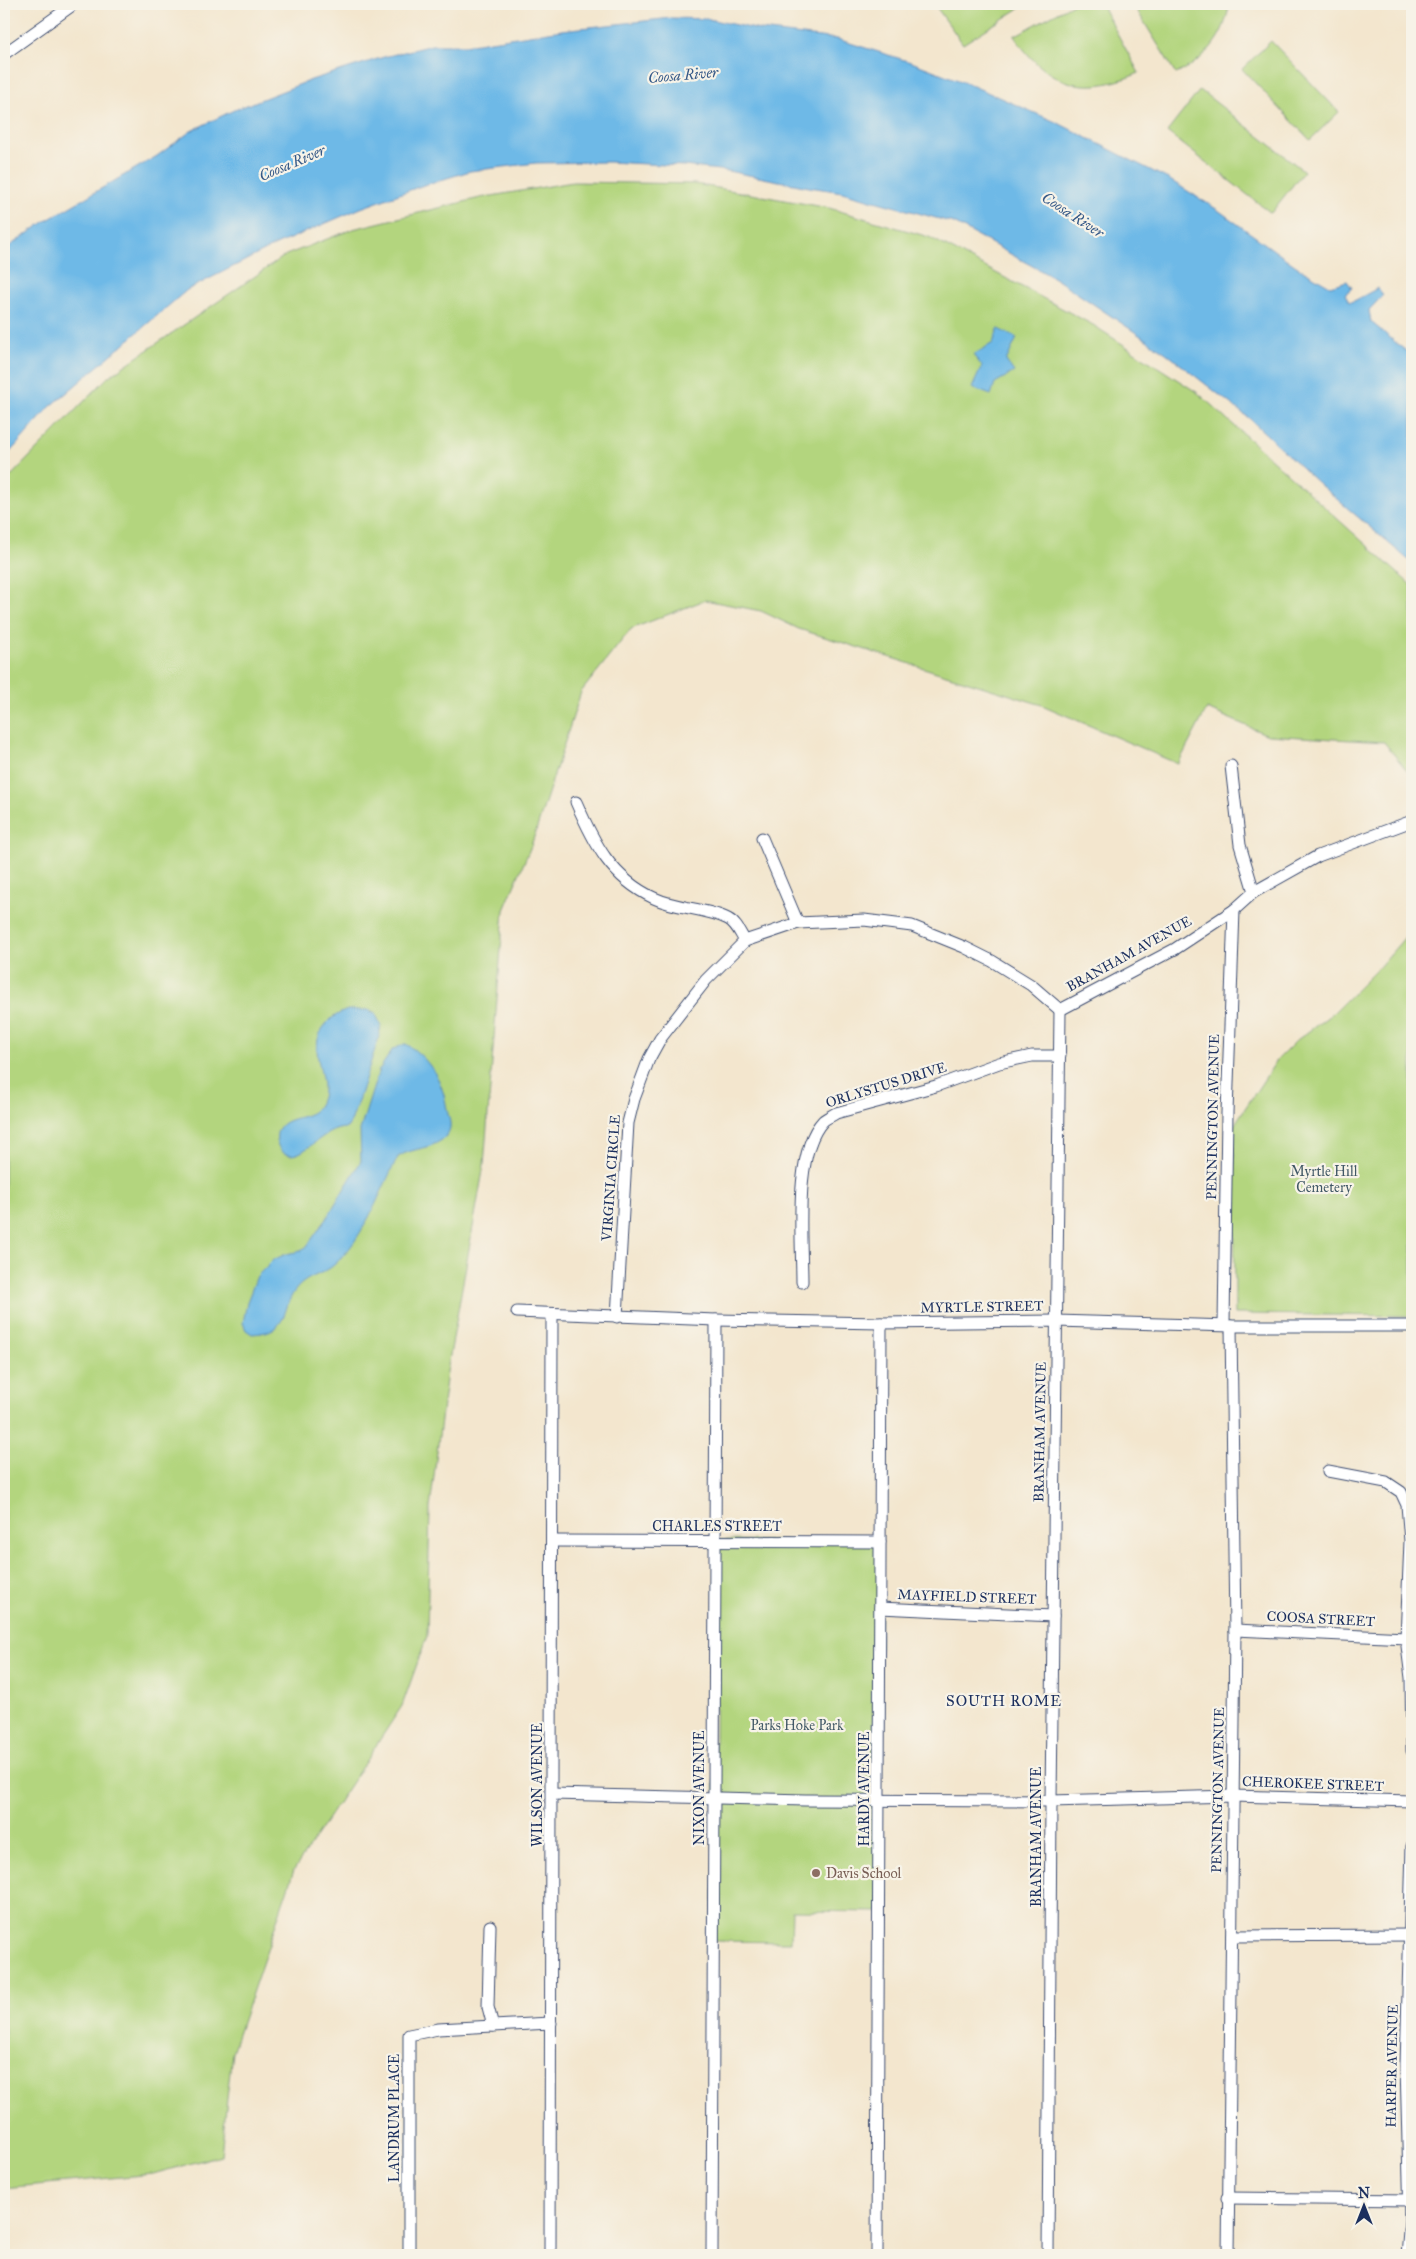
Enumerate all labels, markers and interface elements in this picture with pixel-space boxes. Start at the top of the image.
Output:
water label: Coosa River [647,63,719,87]
water label: Coosa River [256,141,328,185]
water label: Coosa River [1039,188,1108,242]
street label: BRANHAM AVENUE [1063,913,1195,995]
street label: PENNINGTON AVENUE [1203,1034,1223,1200]
street label: ORLYSTUS DRIVE [824,1059,948,1111]
street label: VIRGINIA CIRCLE [598,1114,624,1243]
park label: Myrtle Hill Cemetery [1291,1163,1358,1196]
street label: MYRTLE STREET [920,1297,1044,1317]
street label: BRANHAM AVENUE [1030,1362,1050,1502]
street label: CHARLES STREET [652,1518,782,1535]
street label: MAYFIELD STREET [897,1586,1037,1608]
street label: COOSA STREET [1266,1608,1376,1630]
district label: SOUTH ROME [946,1692,1062,1710]
street label: PENNINGTON AVENUE [1208,1707,1228,1873]
park label: Parks Hoke Park [751,1717,844,1734]
street label: WILSON AVENUE [529,1723,546,1847]
street label: NIXON AVENUE [691,1731,708,1845]
street label: HARDY AVENUE [856,1731,873,1847]
street label: BRANHAM AVENUE [1028,1767,1045,1907]
street label: CHEROKEE STREET [1242,1773,1385,1795]
place label: Davis School [826,1865,902,1882]
marker: Davis School [810,1867,822,1879]
street label: HARPER AVENUE [1382,2004,1402,2128]
street label: LANDRUM PLACE [386,2054,403,2182]
north arrow [1338,2182,1388,2232]
text: N [1358,2185,1370,2202]

